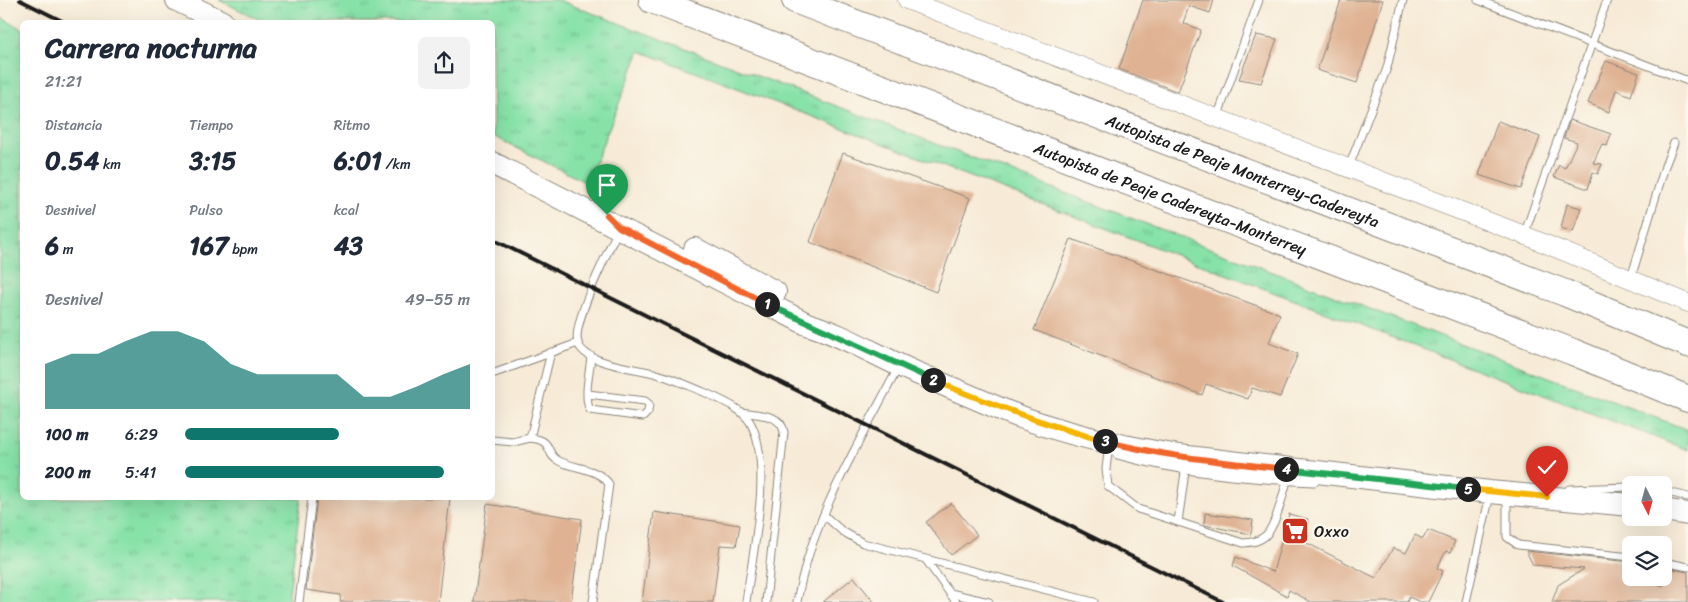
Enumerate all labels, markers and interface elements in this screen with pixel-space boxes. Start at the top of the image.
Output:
text: Carrera nocturna [45,23,257,72]
button: share [418,37,470,89]
text: 21:21 [45,67,82,96]
street label: Autopista de Peaje Monterrey-Cadereyta [1101,105,1384,236]
text: Distancia [45,113,102,138]
text: Tiempo [189,113,233,138]
text: Ritmo [334,113,370,138]
street label: Autopista de Peaje Cadereyta-Monterrey [1029,132,1312,264]
text: 0.54 [45,138,99,183]
text: 3:15 [189,138,237,183]
text: 6:01 [334,138,382,183]
text: km [99,152,121,177]
text: /km [382,152,411,177]
pin [586,164,628,215]
icon: arrive [593,171,621,199]
text: Desnivel [45,198,96,223]
text: Pulso [189,198,223,223]
text: kcal [334,198,359,223]
text: 6 [45,223,59,268]
text: 167 [189,223,229,268]
text: 43 [334,223,363,268]
text: m [59,237,74,262]
text: bpm [229,237,258,262]
text: Desnivel [45,285,103,314]
text: 49–55 m [405,285,470,314]
pin: 1 [754,292,780,316]
text: 1 [764,292,771,317]
pin: 2 [920,368,946,392]
text: 2 [929,368,938,393]
text: 100 m [45,420,89,449]
text: 6:29 [125,420,158,449]
pin: 3 [1092,428,1118,454]
text: 3 [1102,429,1109,454]
pin [1526,446,1568,497]
icon: check [1533,453,1561,481]
pin: 4 [1274,456,1298,482]
text: 4 [1282,457,1291,482]
text: 200 m [45,458,91,487]
text: 5:41 [125,458,156,487]
pin: 5 [1456,476,1480,502]
north arrow [1622,476,1672,526]
map controls [1622,476,1672,586]
text: 5 [1464,477,1473,502]
supermarket icon: Oxxo [1280,516,1310,546]
place label: Oxxo [1314,517,1349,546]
button: layers [1622,536,1672,586]

